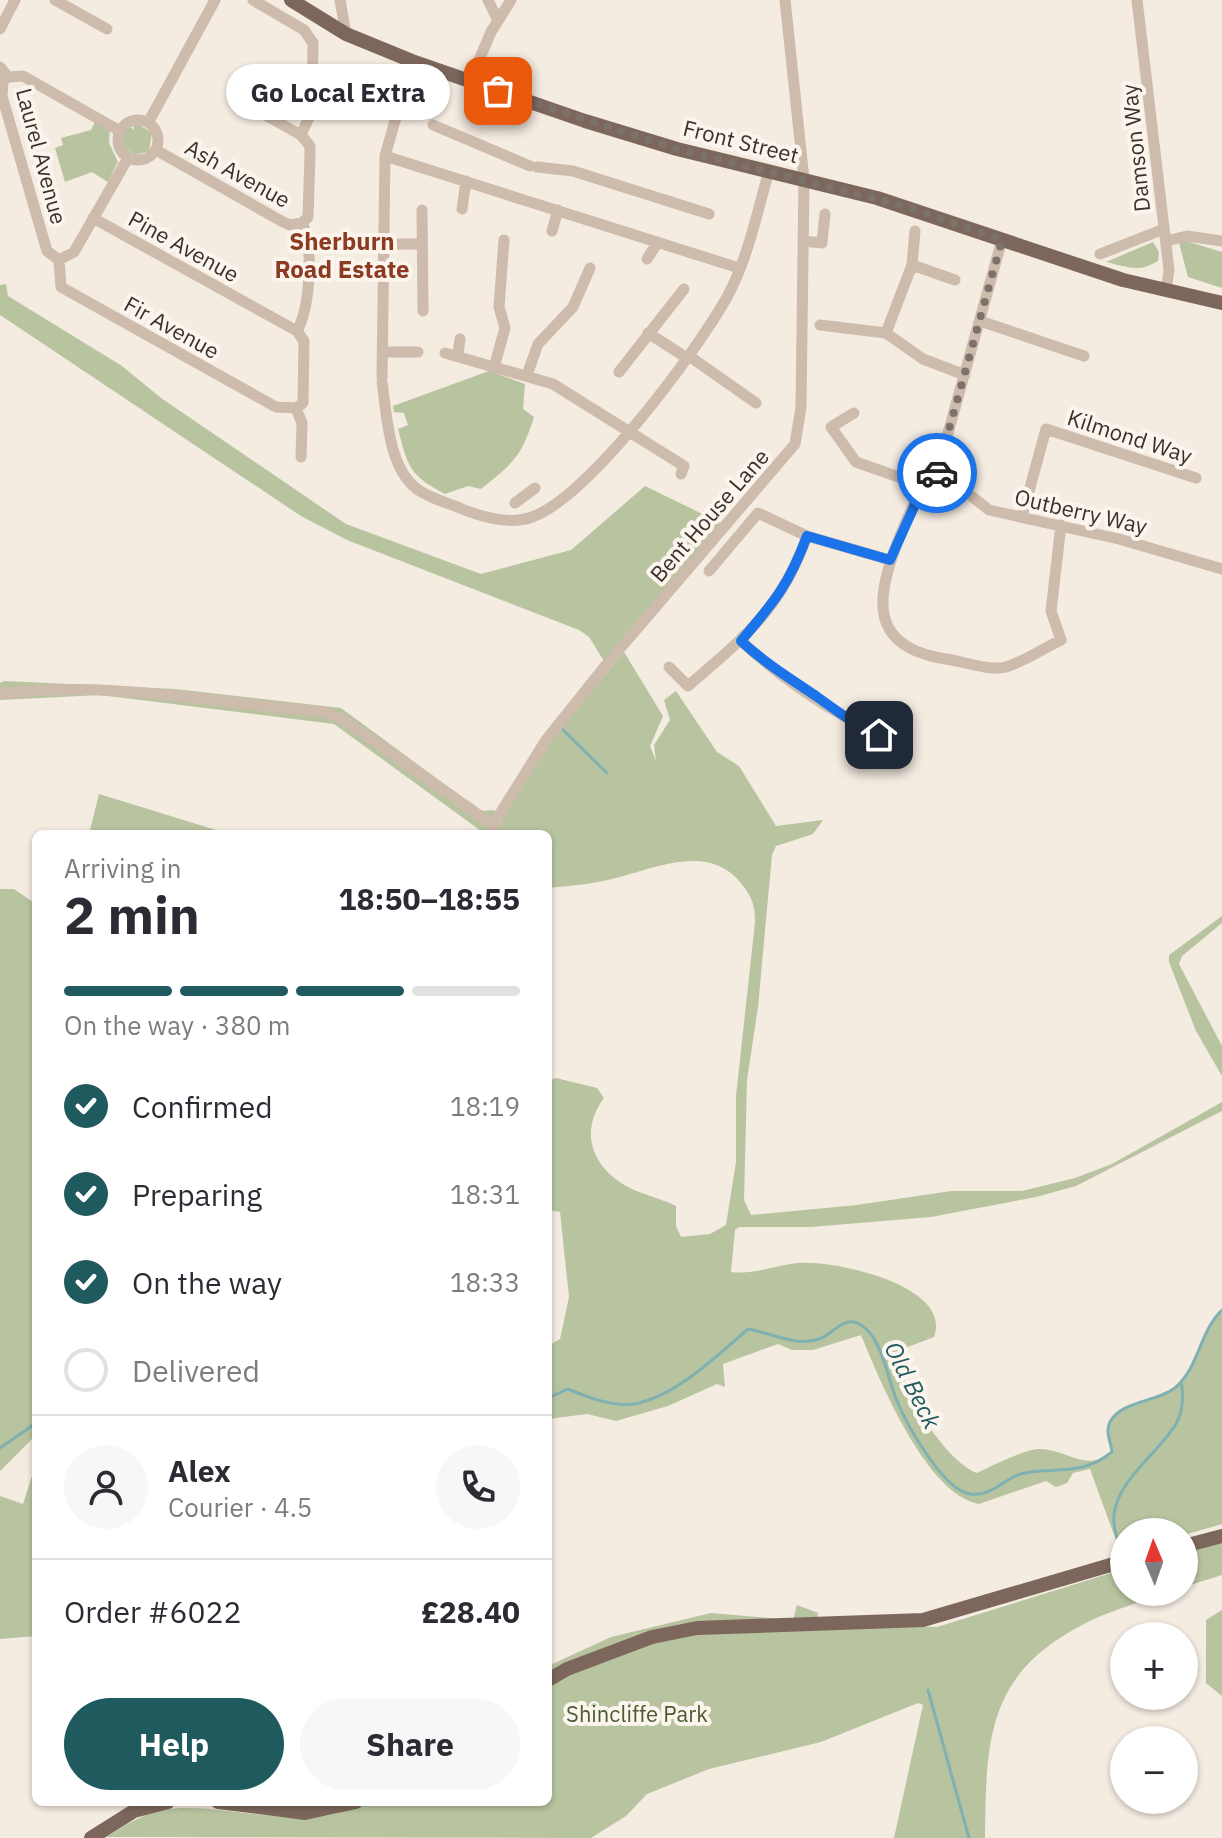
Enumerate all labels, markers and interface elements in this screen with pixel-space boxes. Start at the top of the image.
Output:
pin [464,57,532,125]
callout: Go Local Extra [226,63,450,119]
icon: bag [476,69,520,113]
text: Go Local Extra [250,75,426,109]
street label: Damson Way [1114,83,1156,213]
street label: Laurel Avenue [10,85,74,227]
street label: Front Street [680,113,802,169]
street label: Ash Avenue [180,132,296,214]
street label: Pine Avenue [124,204,244,288]
district label: Sherburn Road Estate [274,225,410,285]
street label: Fir Avenue [119,289,225,365]
street label: Kilmond Way [1064,402,1196,470]
courier [897,433,977,513]
street label: Bent House Lane [643,442,775,588]
icon: car [915,451,959,495]
street label: Outberry Way [1012,482,1150,540]
pin [845,701,913,769]
icon: home [857,713,901,757]
text: Arriving in [64,851,181,885]
text: 18:50–18:55 [339,879,520,918]
text: 2 min [64,881,200,948]
text: On the way · 380 m [64,1008,290,1042]
icon: check [64,1084,108,1128]
text: Confirmed [132,1087,273,1126]
text: 18:19 [450,1089,520,1123]
icon: check [64,1172,108,1216]
text: Preparing [132,1175,262,1214]
text: 18:31 [450,1177,520,1211]
icon: check [64,1260,108,1304]
text: On the way [132,1263,282,1302]
text: 18:33 [450,1265,520,1299]
water label: Old Beck [877,1336,949,1434]
text: Delivered [132,1351,260,1390]
button: person [64,1445,148,1529]
button: phone [436,1445,520,1529]
text: Alex [168,1451,231,1490]
text: Courier · 4.5 [168,1490,312,1524]
north arrow [1110,1518,1198,1606]
map controls [1110,1518,1198,1814]
text: Order #6022 [64,1592,241,1631]
text: £28.40 [421,1592,520,1631]
button: + [1110,1622,1198,1710]
button: Help [64,1698,284,1790]
button: Share [300,1698,520,1790]
park label: Shincliffe Park [566,1699,708,1728]
button: − [1110,1726,1198,1814]

